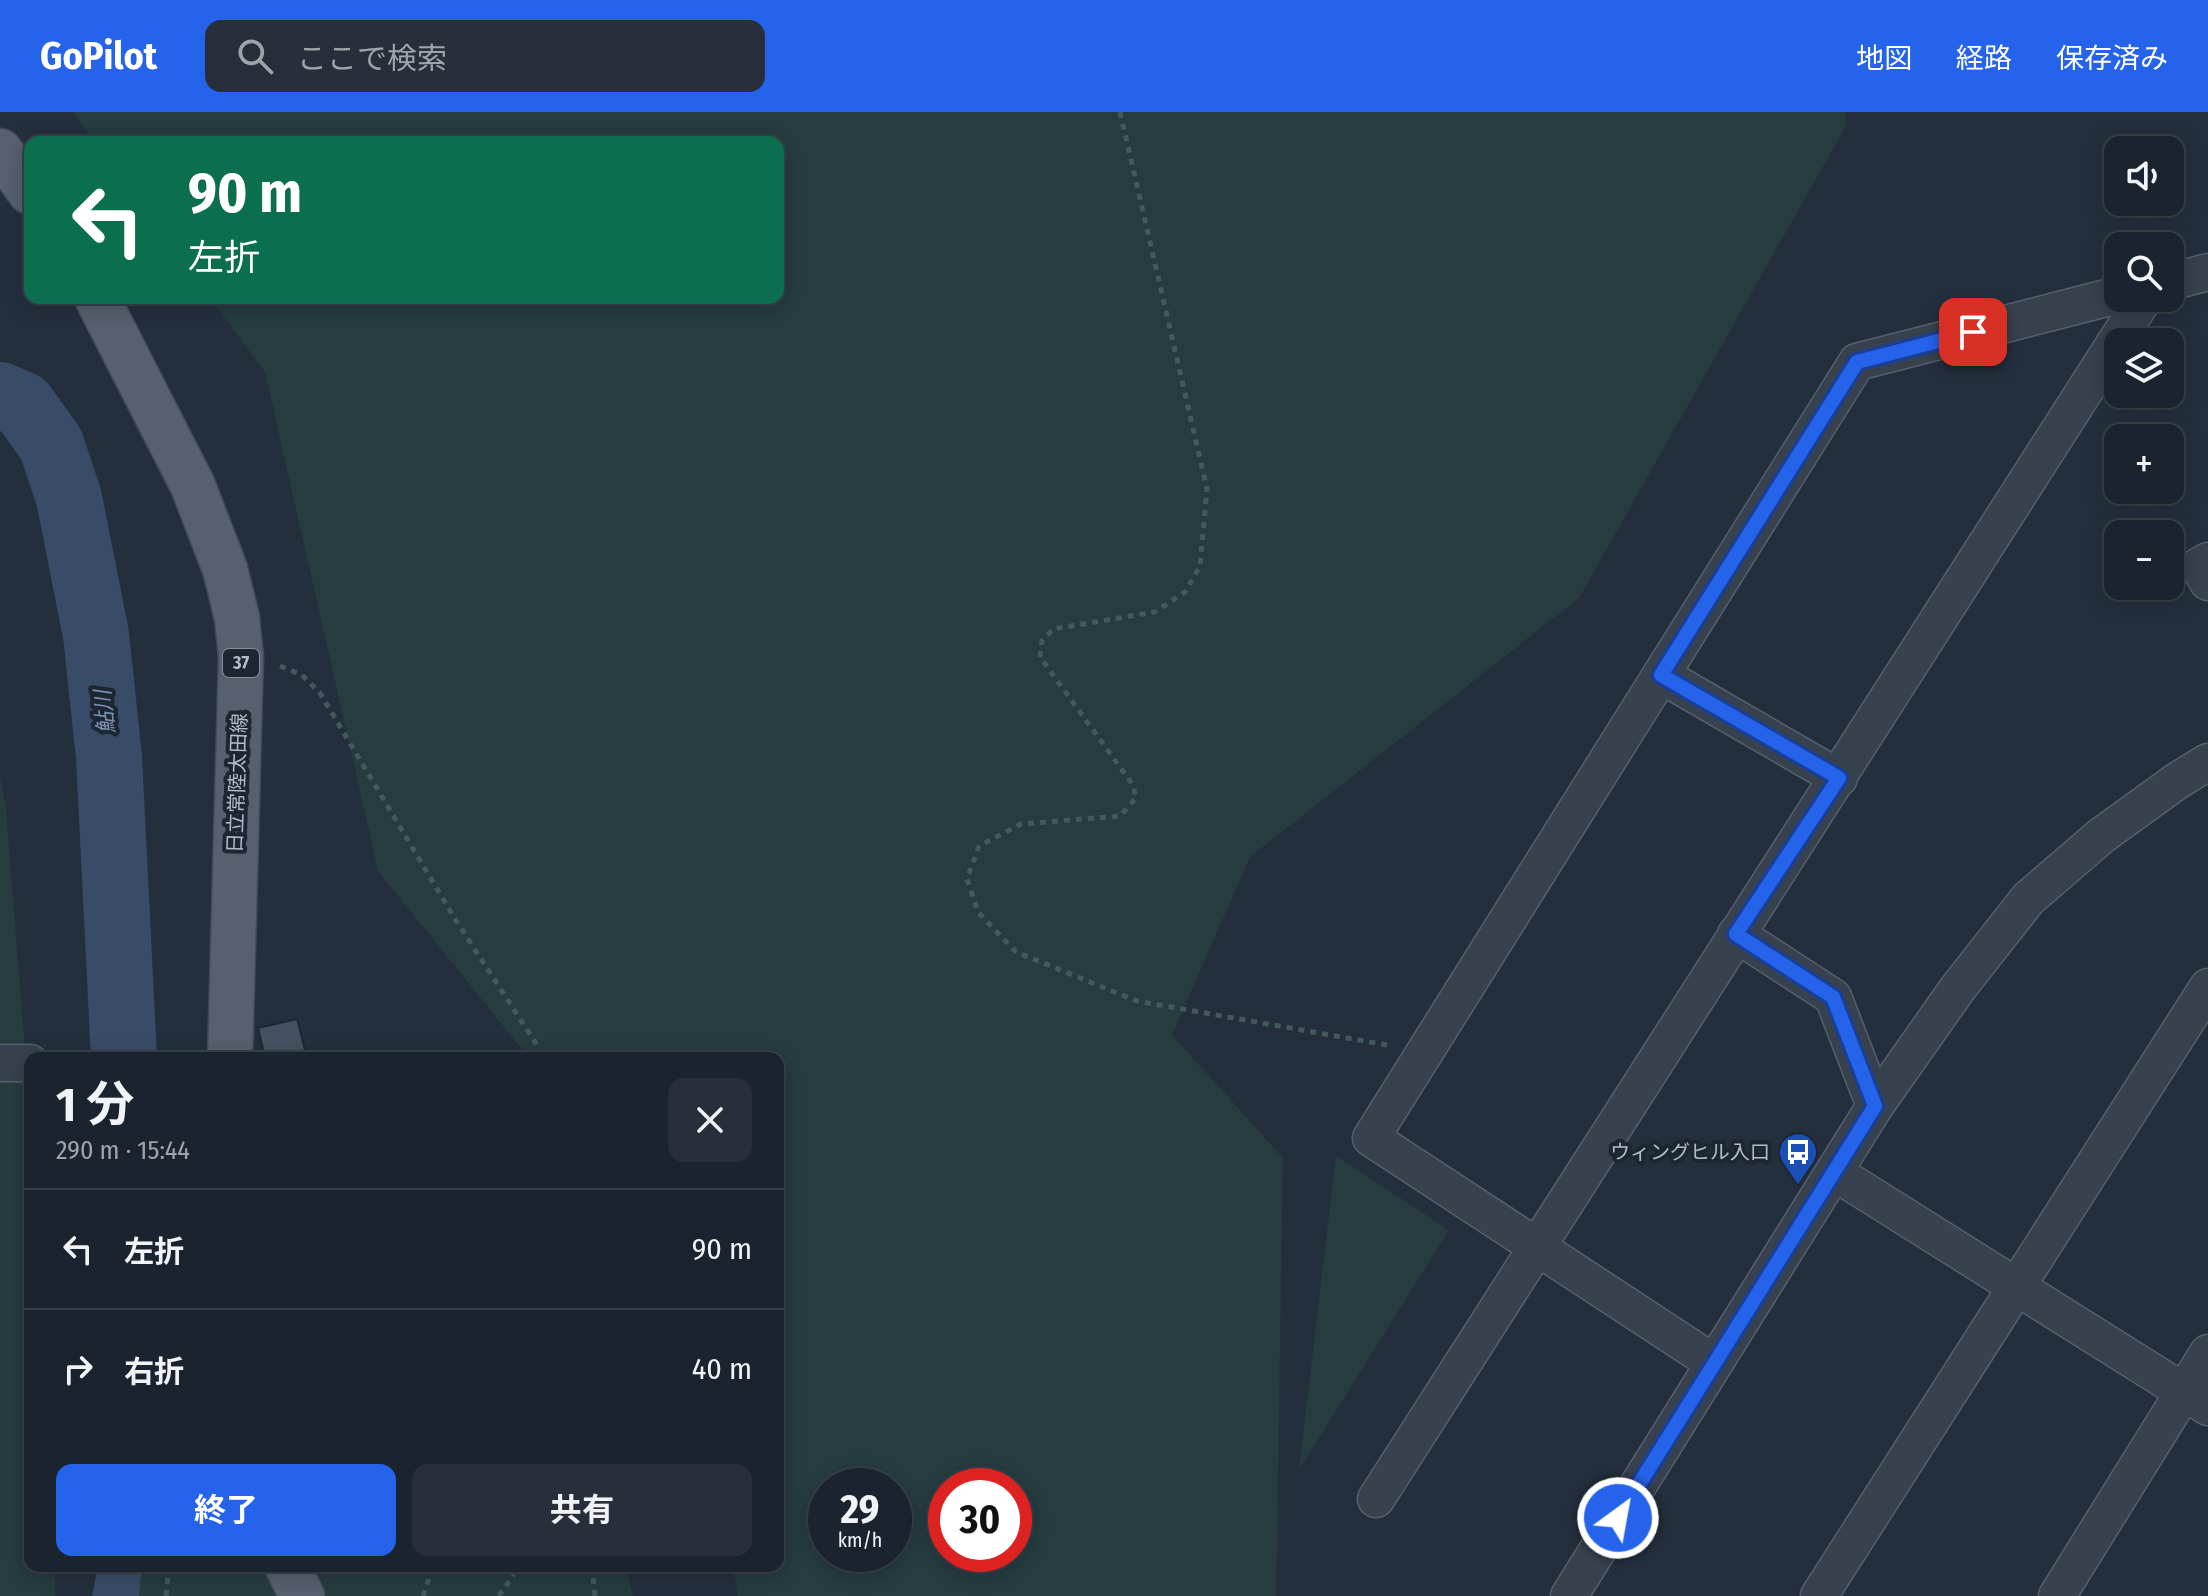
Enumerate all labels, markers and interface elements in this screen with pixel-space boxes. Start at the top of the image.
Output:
search box [205,20,765,92]
text: GoPilot [40,33,157,79]
icon: search [233,34,277,78]
text: ここで検索 [297,41,447,77]
text: 地図 [1856,42,1912,75]
text: 経路 [1956,42,2012,75]
text: 保存済み [2056,42,2168,75]
map controls [2104,136,2184,600]
button: sound [2104,136,2184,216]
text: 90 m [188,160,302,227]
icon: left [56,168,160,272]
button: search [2104,232,2184,312]
text: 左折 [188,236,260,280]
pin [1939,298,2007,366]
icon: arrive [1951,310,1995,354]
button: layers [2104,328,2184,408]
button: + [2104,424,2184,504]
button: − [2104,520,2184,600]
road number: 37 [223,649,259,677]
water label: 鮎川 [89,687,120,735]
street label: 日立常陸太田線 [223,713,251,853]
text: 1 分 [56,1076,134,1134]
button: close [668,1078,752,1162]
bus stop icon: ウィングヒル入口 [1777,1131,1819,1186]
text: 290 m · 15:44 [56,1135,190,1166]
place label: ウィングヒル入口 [1610,1140,1770,1164]
icon: left [56,1227,100,1271]
text: 90 m [692,1231,752,1267]
text: 左折 [124,1234,184,1270]
icon: right [56,1347,100,1391]
text: 40 m [692,1351,752,1387]
text: 右折 [124,1354,184,1390]
button: 終了 [56,1464,396,1556]
button: 共有 [412,1464,752,1556]
speed limit sign: 30 [928,1468,1032,1572]
position arrow [1576,1476,1660,1560]
text: 29 [840,1486,879,1534]
text: km/h [838,1528,882,1552]

